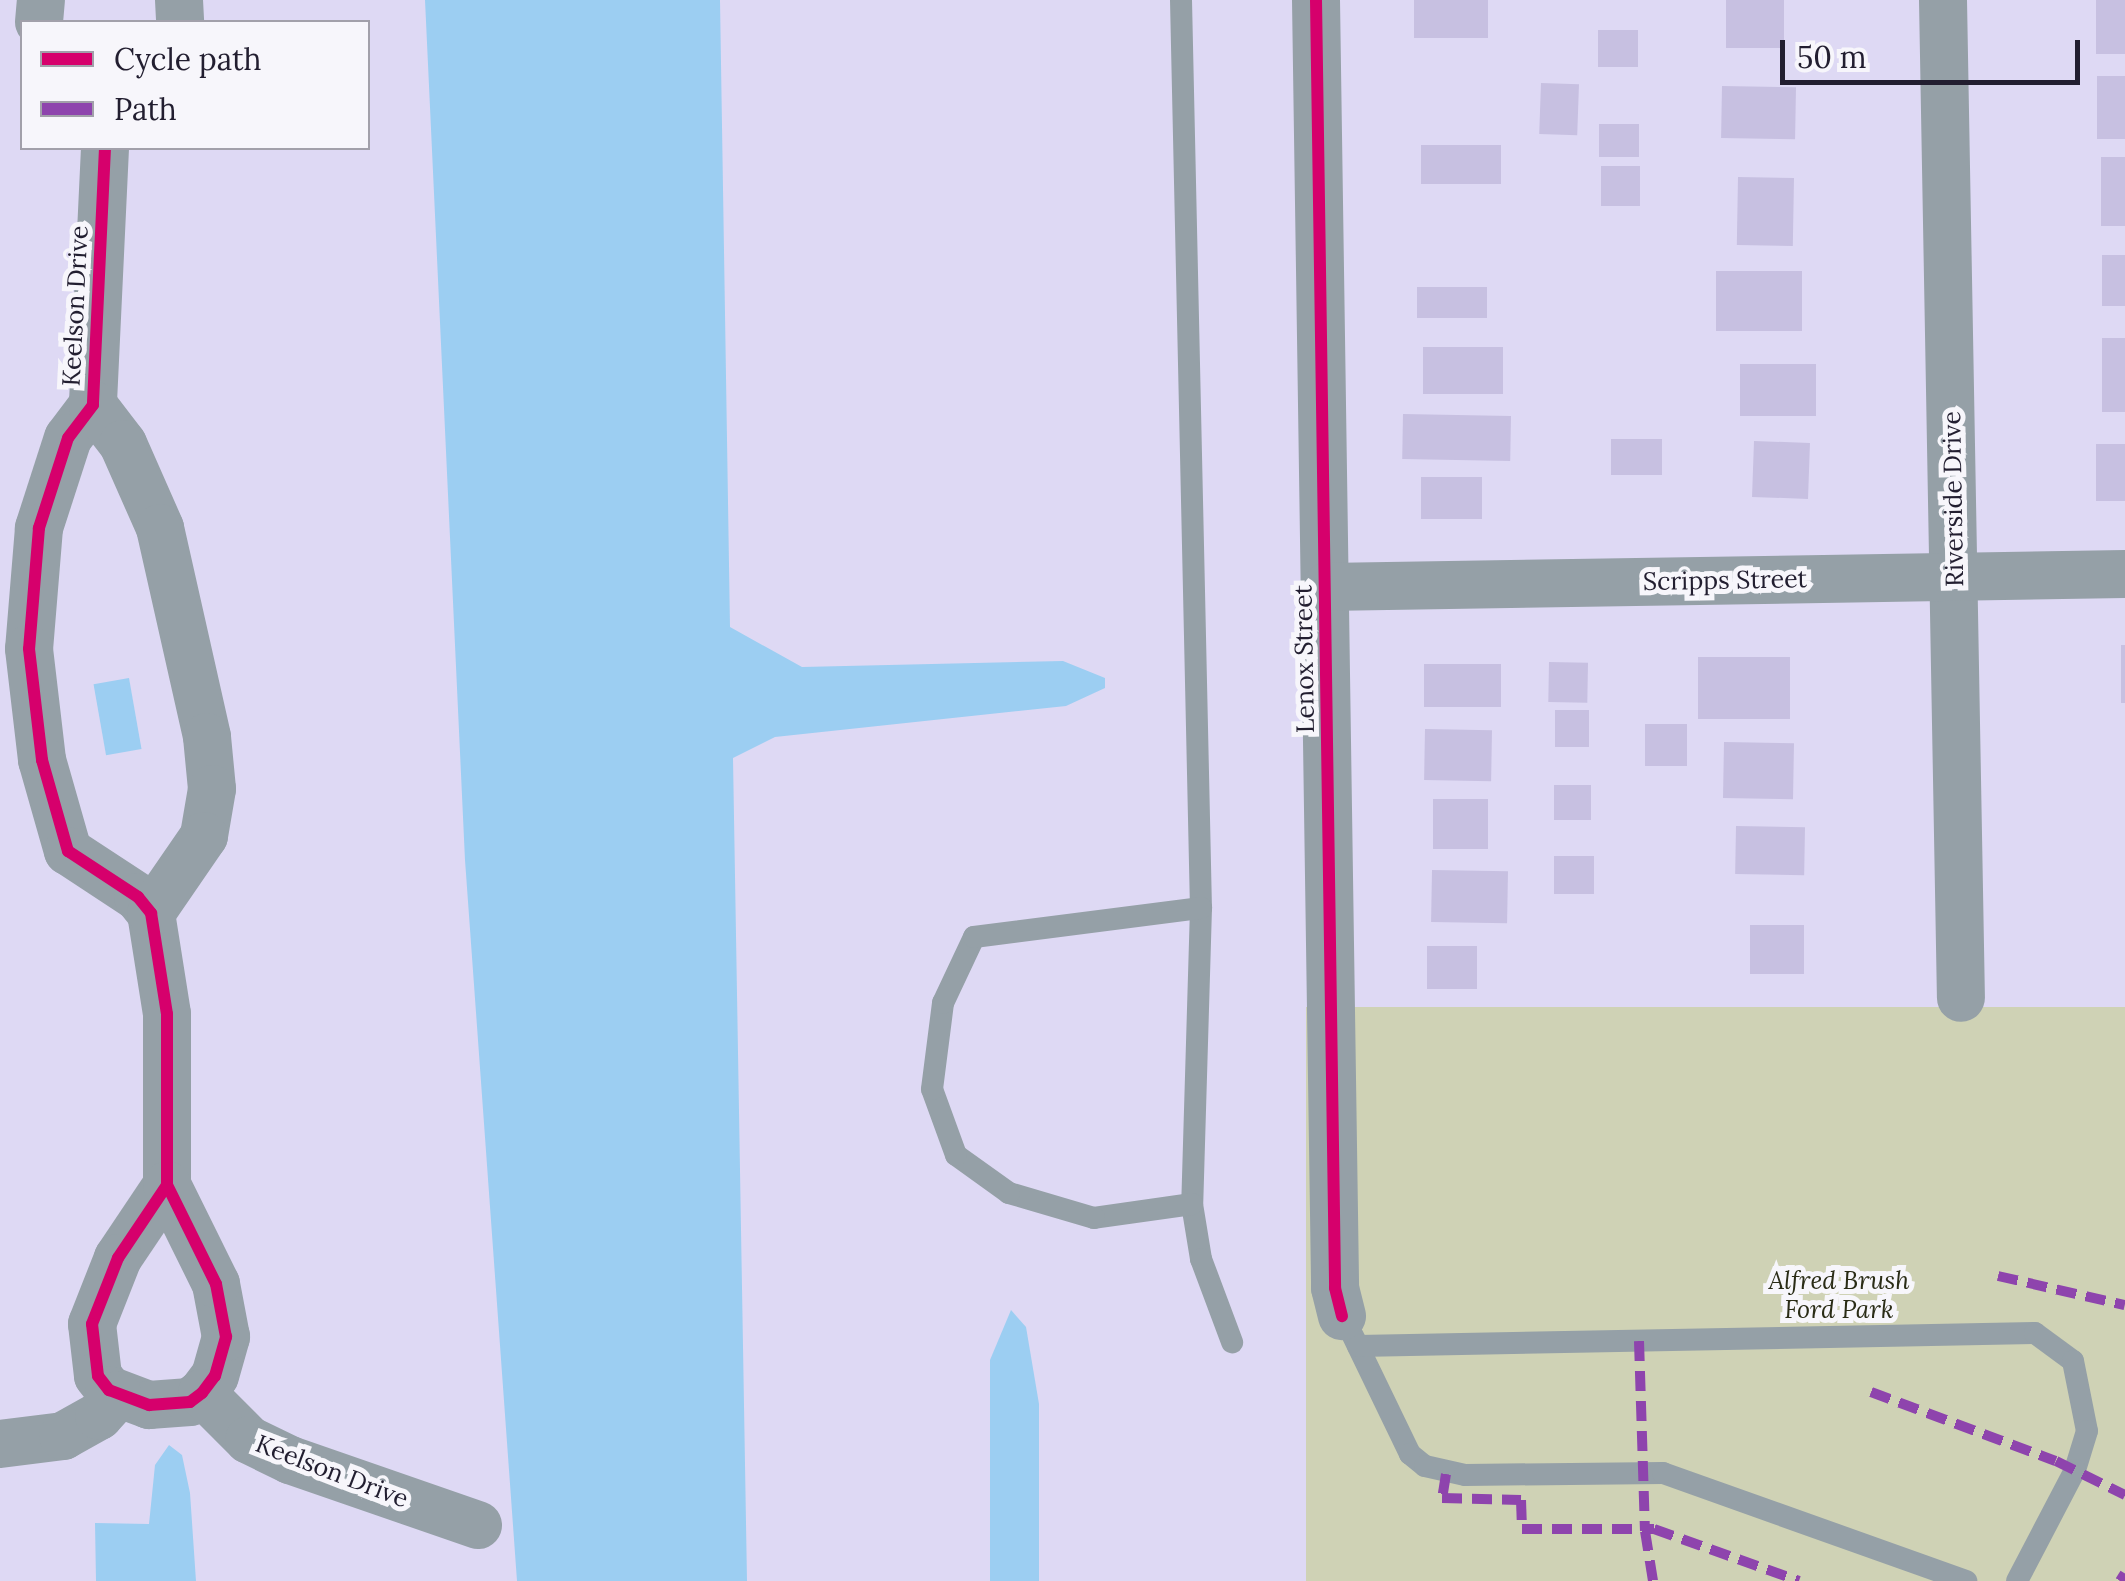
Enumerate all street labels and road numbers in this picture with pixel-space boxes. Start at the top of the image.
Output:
street label: Keelson Drive [56,225,94,387]
street label: Riverside Drive [1936,411,1970,587]
street label: Scripps Street [1643,564,1807,596]
street label: Lenox Street [1288,585,1320,733]
street label: Keelson Drive [251,1428,413,1514]

